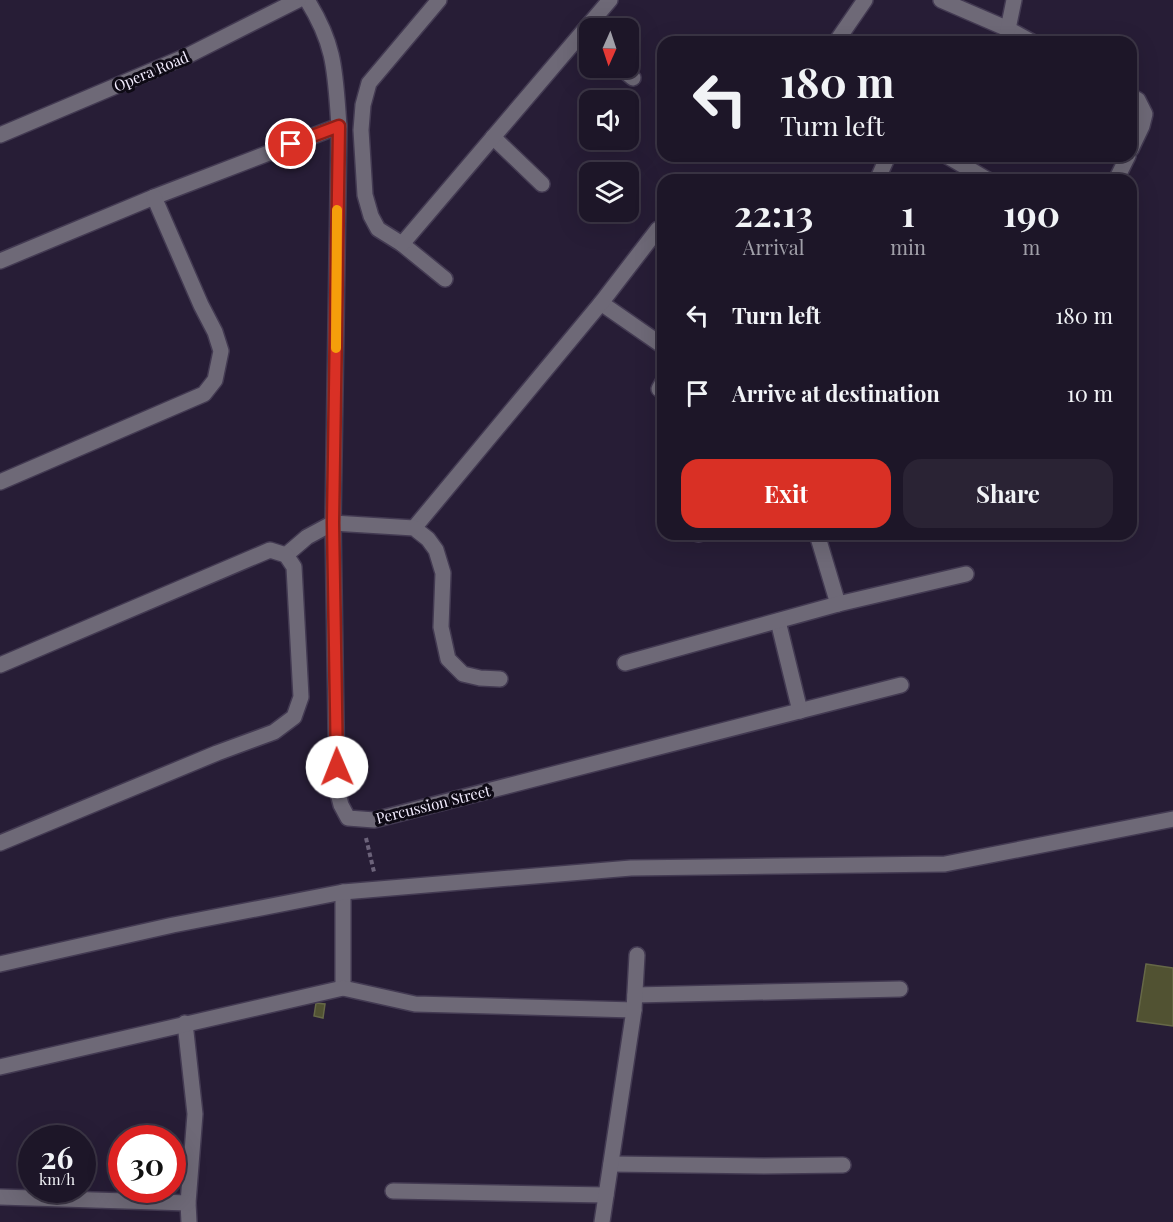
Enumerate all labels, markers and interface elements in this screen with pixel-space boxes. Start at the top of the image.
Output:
north arrow [579,18,639,78]
map controls [579,18,639,222]
street label: Opera Road [111,46,192,96]
text: 180 m [780,53,895,109]
icon: left [681,60,759,138]
button: sound [579,90,639,150]
text: Turn left [780,107,884,143]
pin [265,118,316,169]
icon: arrive [274,127,307,160]
button: layers [579,162,639,222]
text: 22:13 [734,188,813,236]
text: 1 [901,188,915,236]
text: 190 [1003,188,1060,236]
text: Arrival [743,233,804,260]
text: min [890,233,926,260]
text: m [1023,233,1040,260]
icon: left [681,299,714,332]
text: Turn left [732,300,821,330]
text: 180 m [1055,300,1113,330]
icon: arrive [681,377,714,410]
text: Arrive at destination [732,378,940,408]
text: 10 m [1067,378,1113,408]
button: Exit [681,459,891,528]
button: Share [903,459,1113,528]
position arrow [305,735,369,799]
street label: Percussion Street [374,780,493,828]
speed limit sign: 30 [108,1125,186,1203]
text: 26 [41,1137,73,1177]
text: km/h [39,1169,75,1189]

